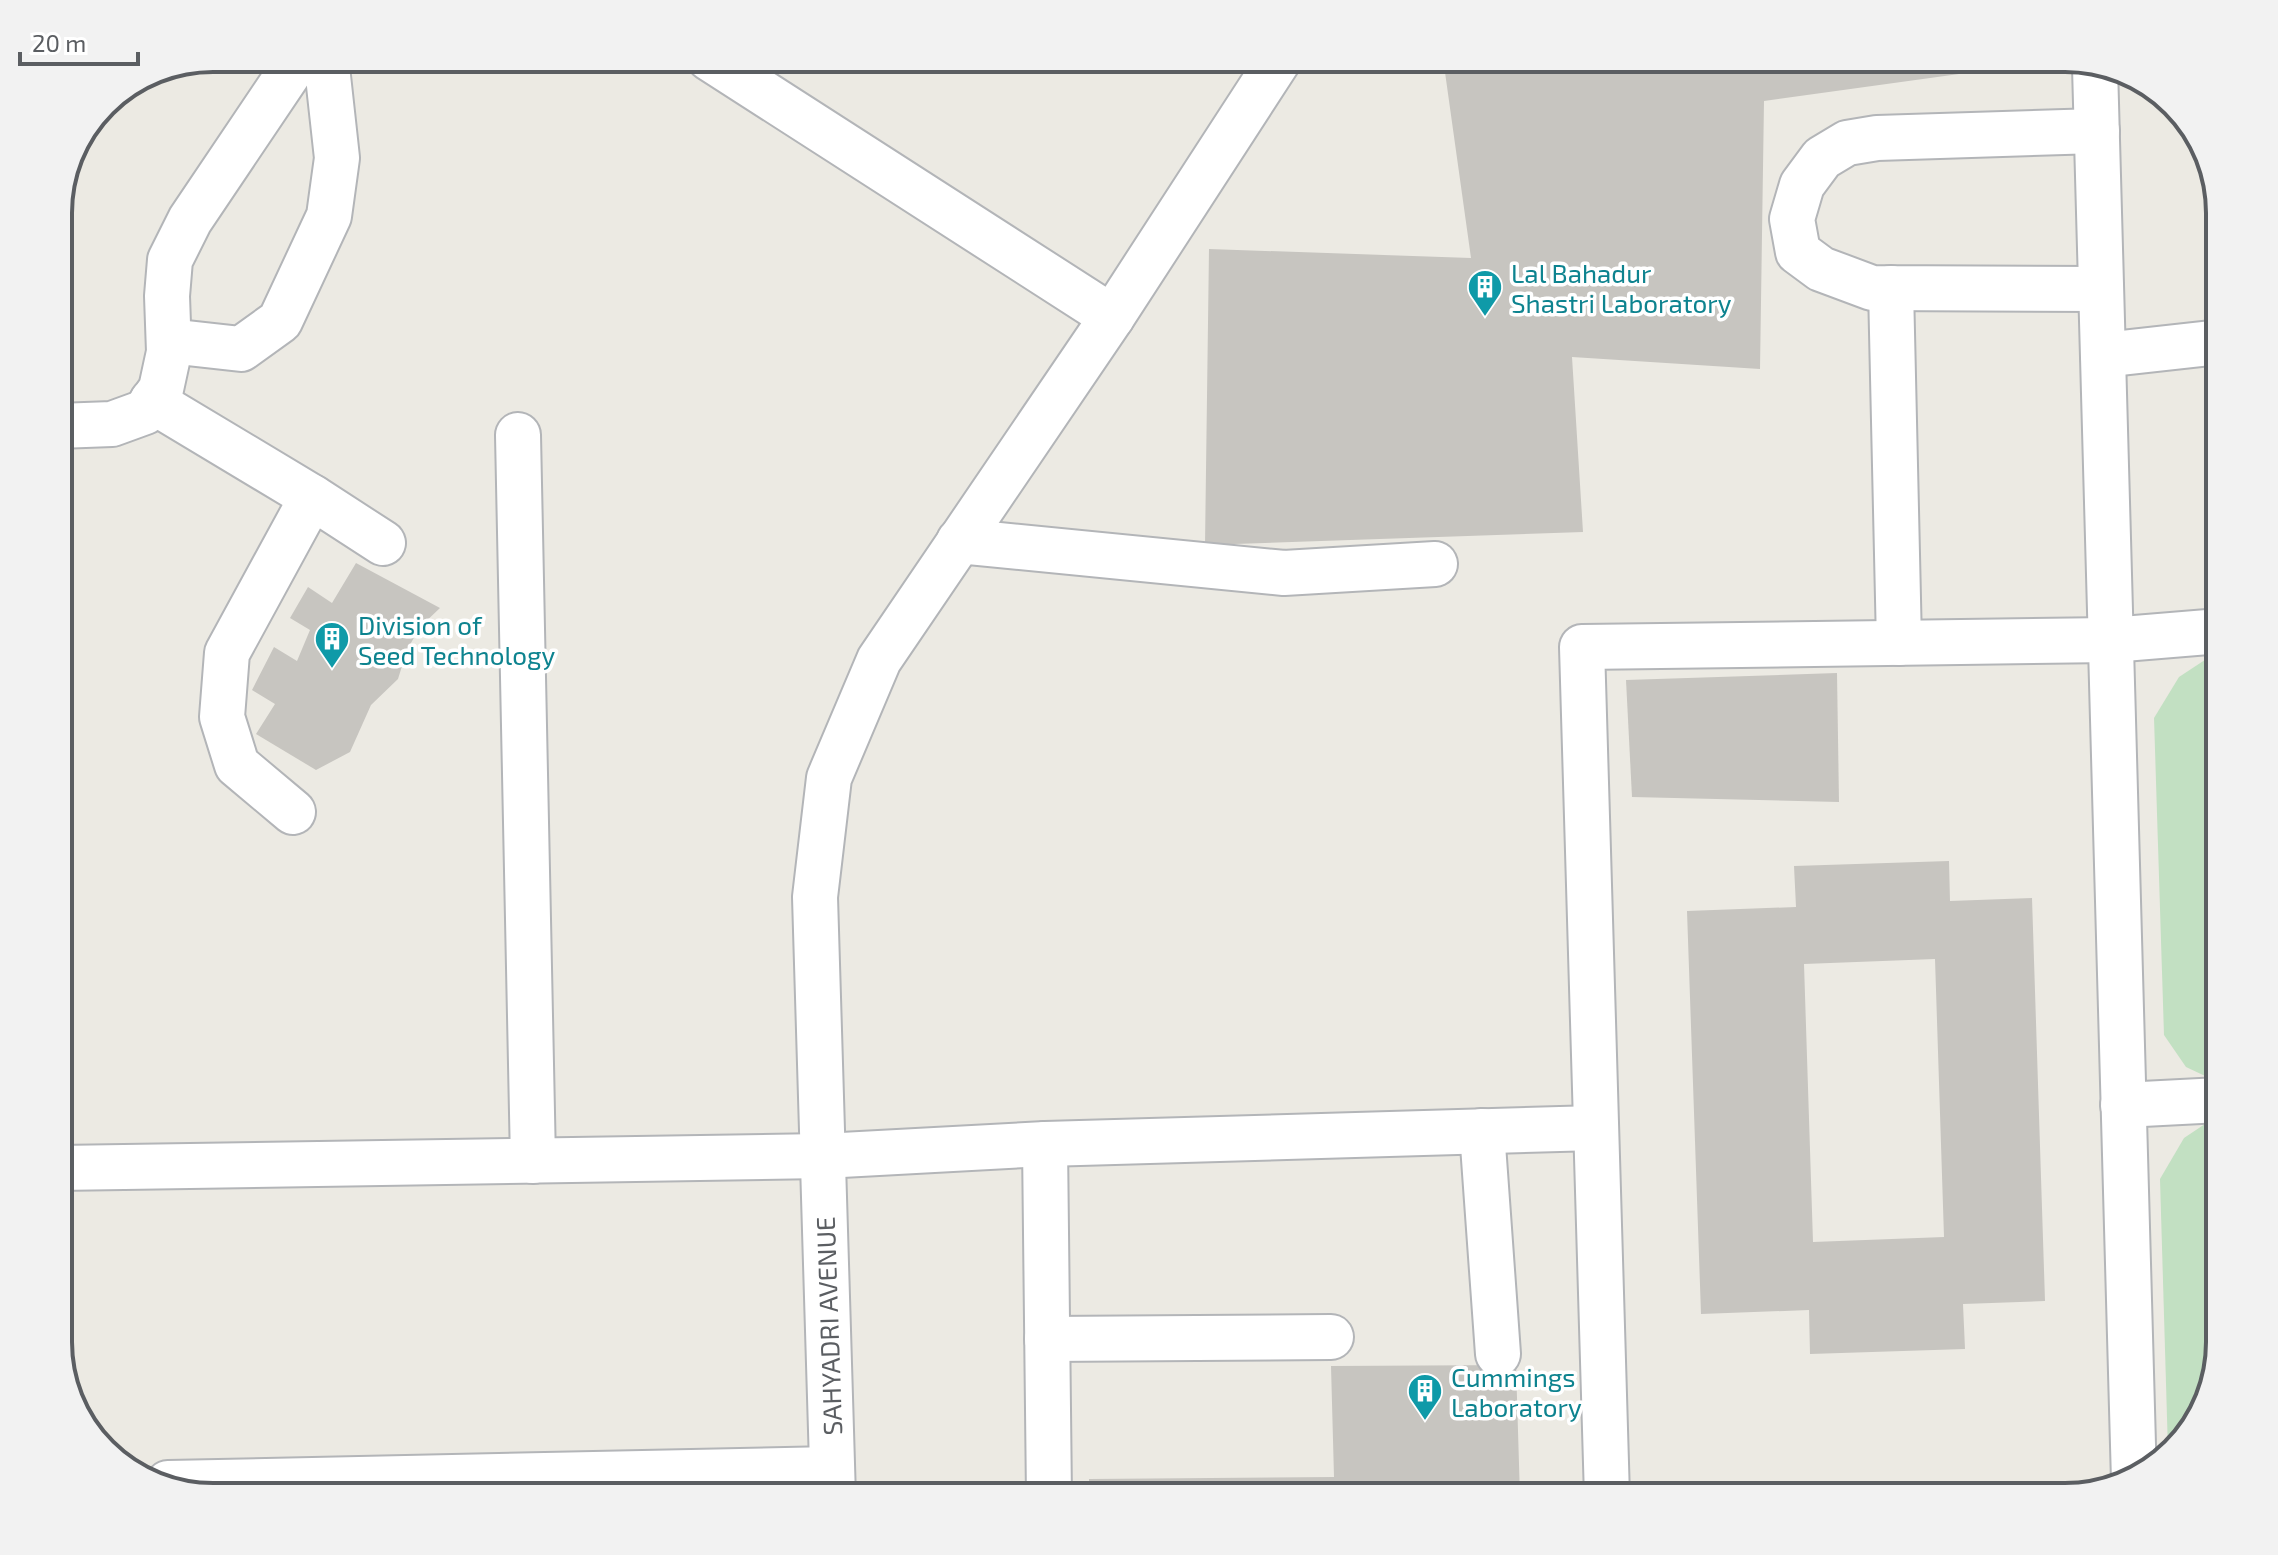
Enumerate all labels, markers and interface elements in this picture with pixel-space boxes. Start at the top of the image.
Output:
scale bar [20,16,138,66]
text: 20 m [32,28,86,57]
place label: Lal Bahadur Shastri Laboratory [1511,257,1732,318]
building icon: Lal Bahadur Shastri Laboratory [1466,268,1504,318]
place label: Division of Seed Technology [358,609,555,670]
building icon: Division of Seed Technology [313,620,351,670]
street label: SAHYADRI AVENUE [809,1216,847,1436]
place label: Cummings Laboratory [1451,1361,1582,1422]
building icon: Cummings Laboratory [1406,1372,1444,1422]

